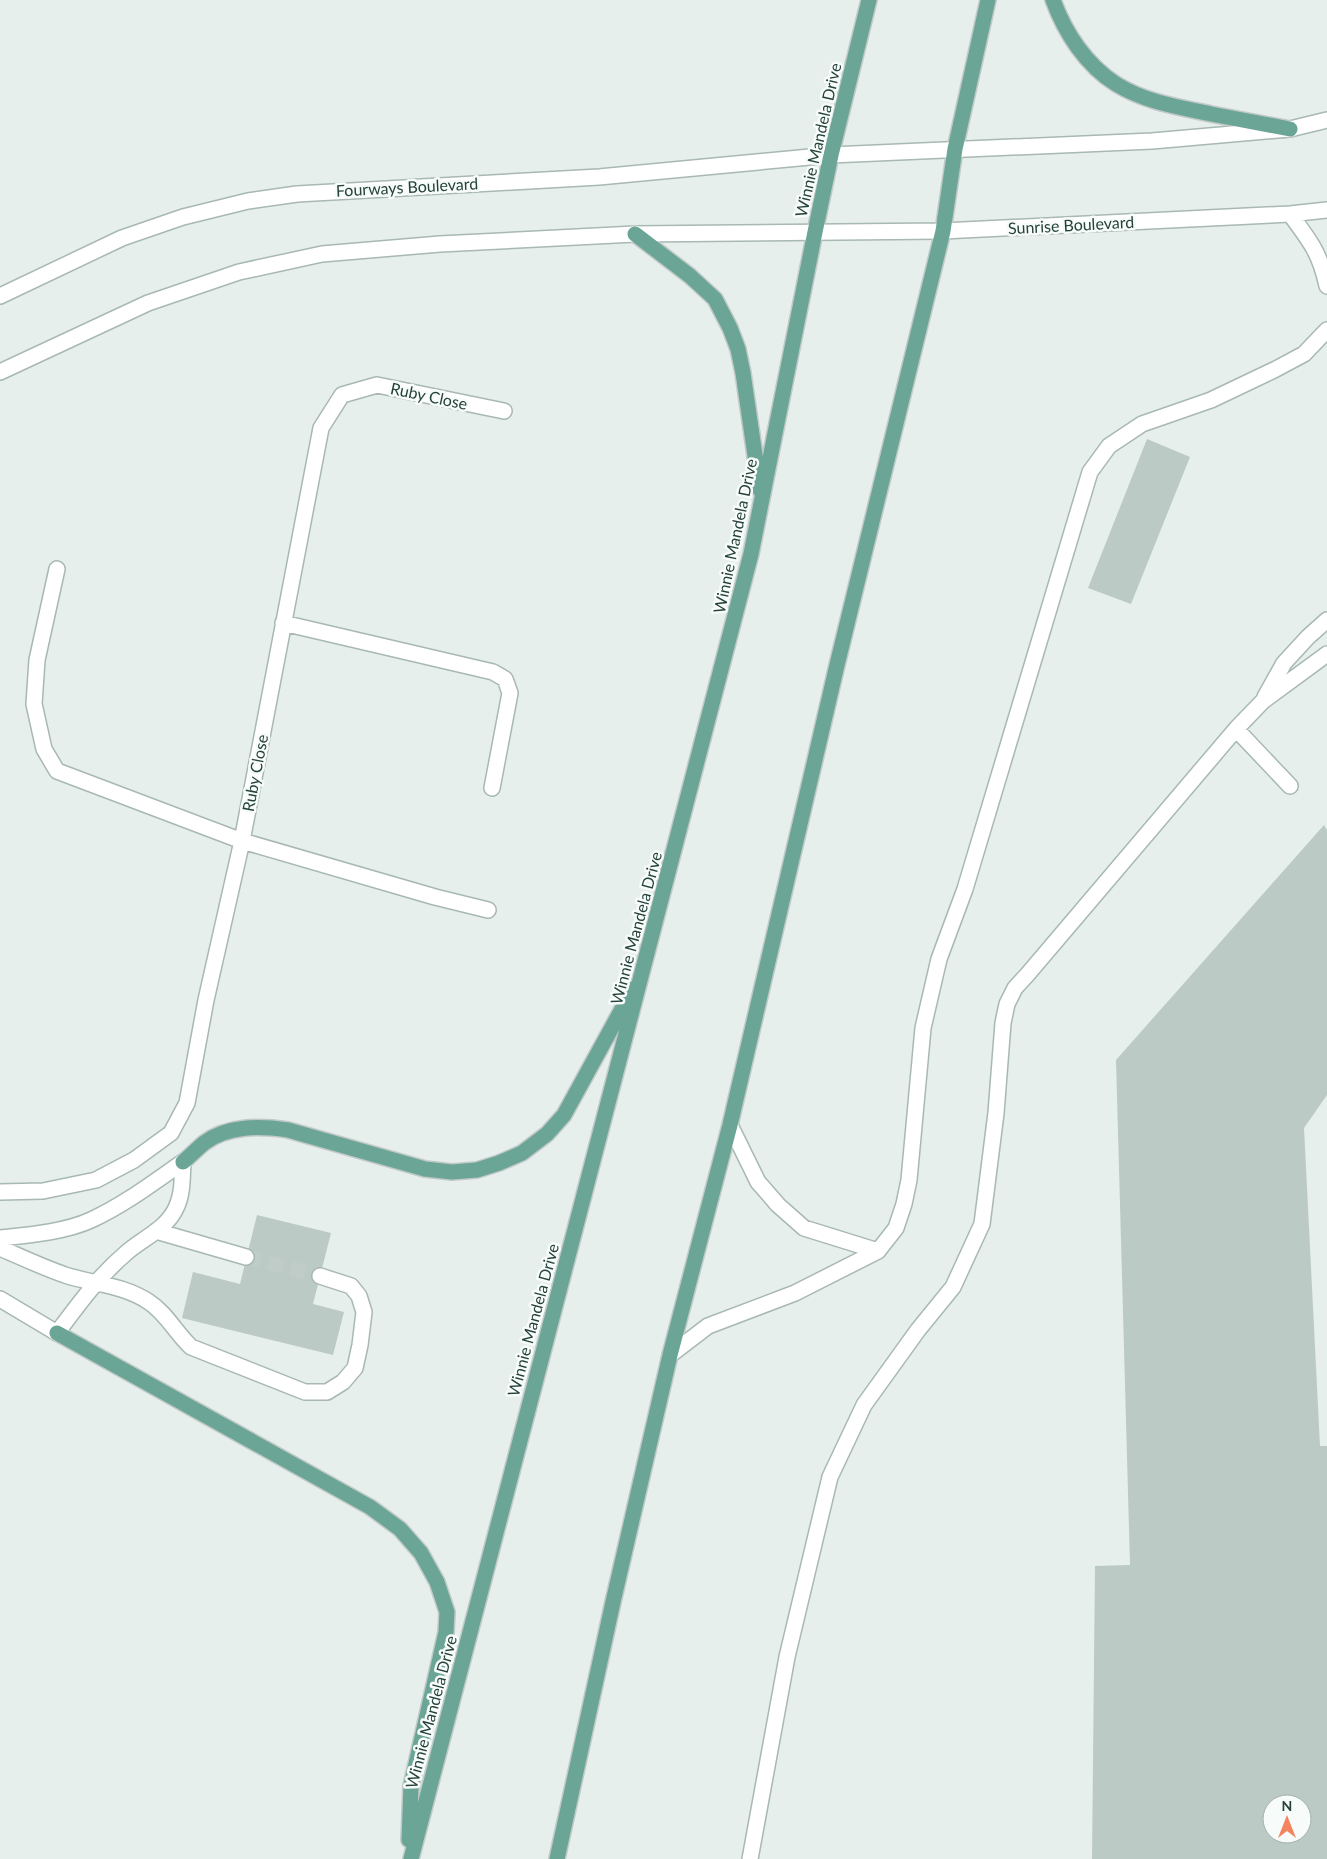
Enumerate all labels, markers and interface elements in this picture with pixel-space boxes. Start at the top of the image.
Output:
street label: Winnie Mandela Drive [791,61,844,219]
street label: Fourways Boulevard [335,173,479,200]
street label: Sunrise Boulevard [1007,212,1135,237]
street label: Ruby Close [389,378,469,413]
street label: Winnie Mandela Drive [709,457,760,615]
street label: Ruby Close [238,733,271,813]
street label: Winnie Mandela Drive [606,849,665,1006]
street label: Winnie Mandela Drive [503,1241,562,1398]
street label: Winnie Mandela Drive [401,1633,460,1790]
north arrow [1262,1794,1312,1844]
text: N [1282,1797,1292,1814]

